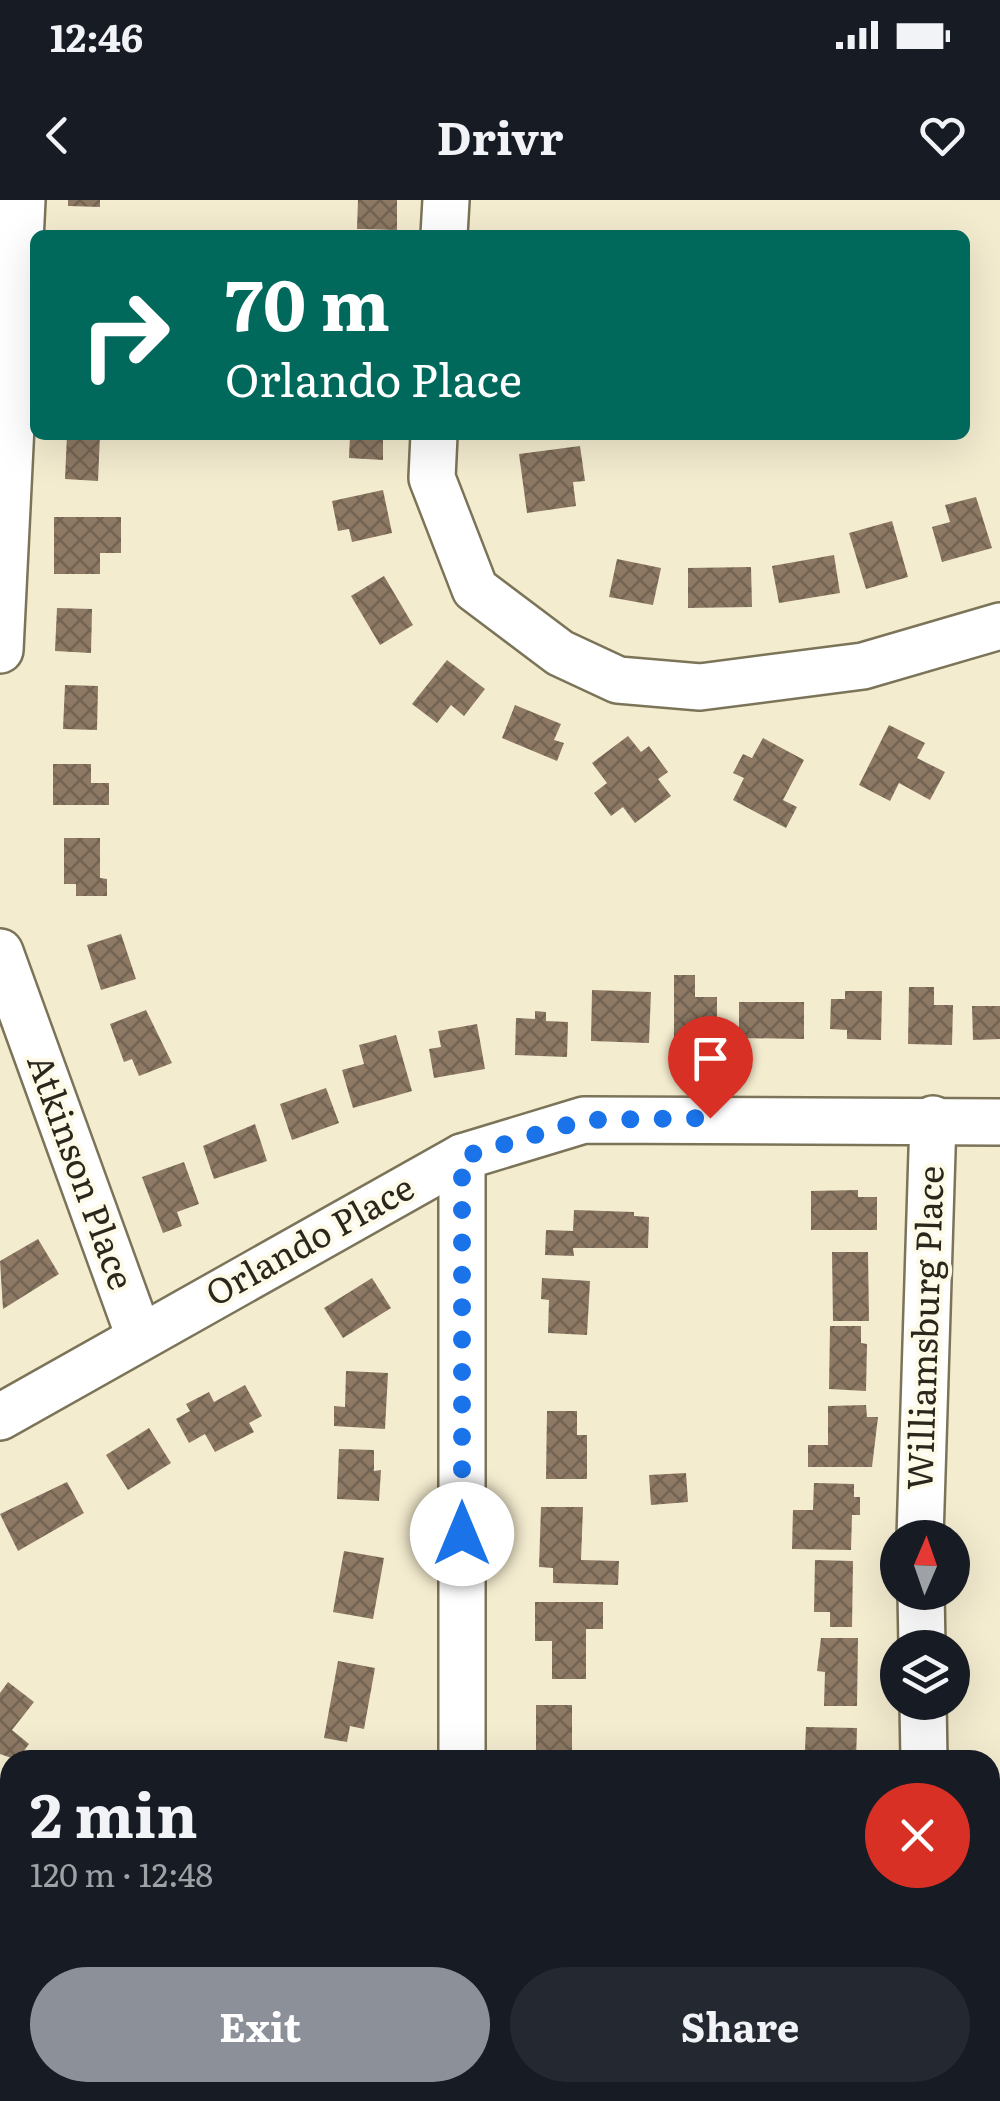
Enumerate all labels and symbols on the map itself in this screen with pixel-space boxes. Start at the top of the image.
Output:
pin [668,1016,753,1119]
street label: Atkinson Place [16,1046,150,1296]
street label: Orlando Place [195,1160,422,1317]
street label: Williamsburg Place [891,1165,955,1491]
position arrow [410,1482,514,1586]
north arrow [880,1520,970,1610]

